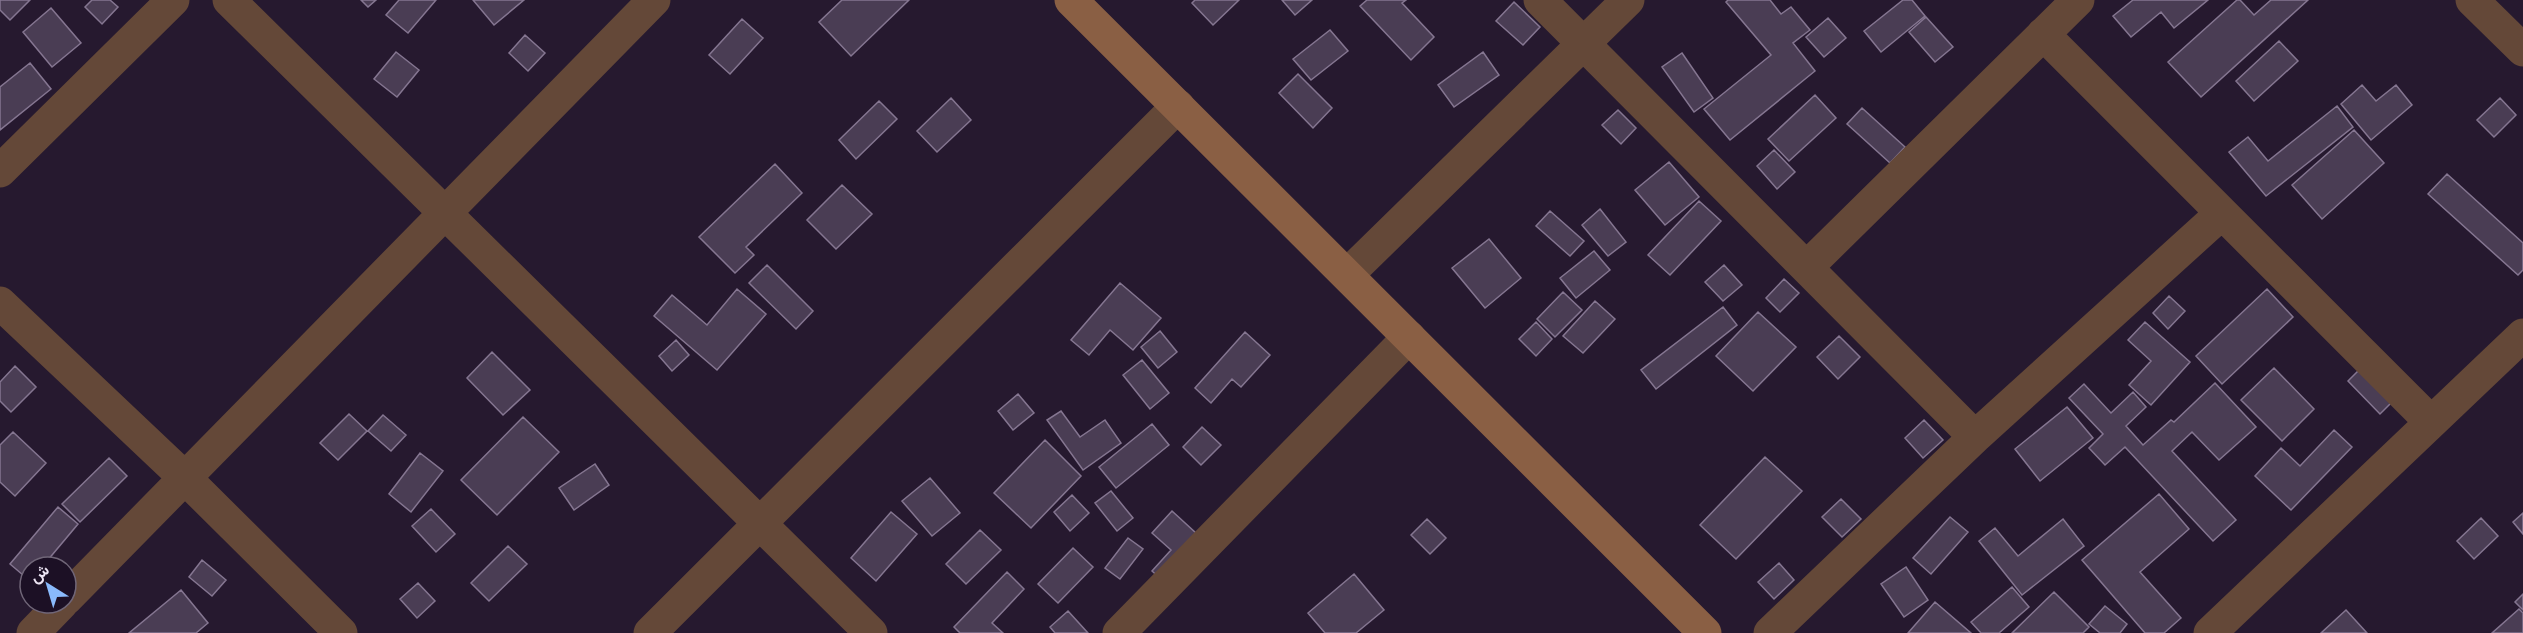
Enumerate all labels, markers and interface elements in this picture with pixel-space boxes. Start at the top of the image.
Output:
north arrow [18,555,78,615]
text: ش [25,559,53,587]

